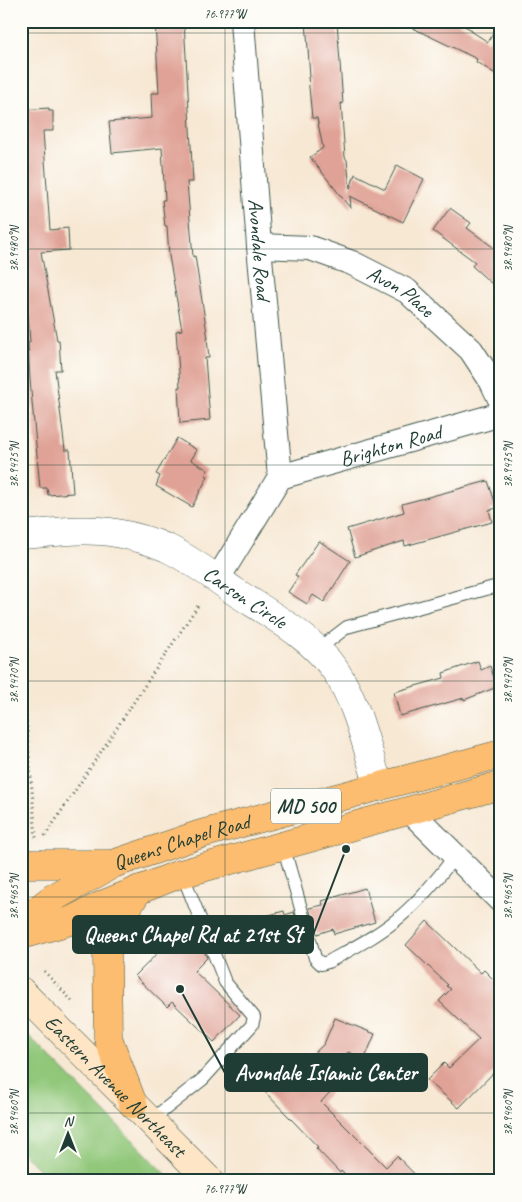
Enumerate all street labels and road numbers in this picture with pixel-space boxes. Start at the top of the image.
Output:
street label: Avondale Road [242,198,277,305]
street label: Avon Place [363,260,440,323]
street label: Brighton Road [337,418,447,472]
street label: Carson Circle [198,560,294,636]
road number: MD 500 [271,788,341,824]
street label: Queens Chapel Road [110,808,255,876]
street label: Eastern Avenue Northeast [39,1010,191,1162]

